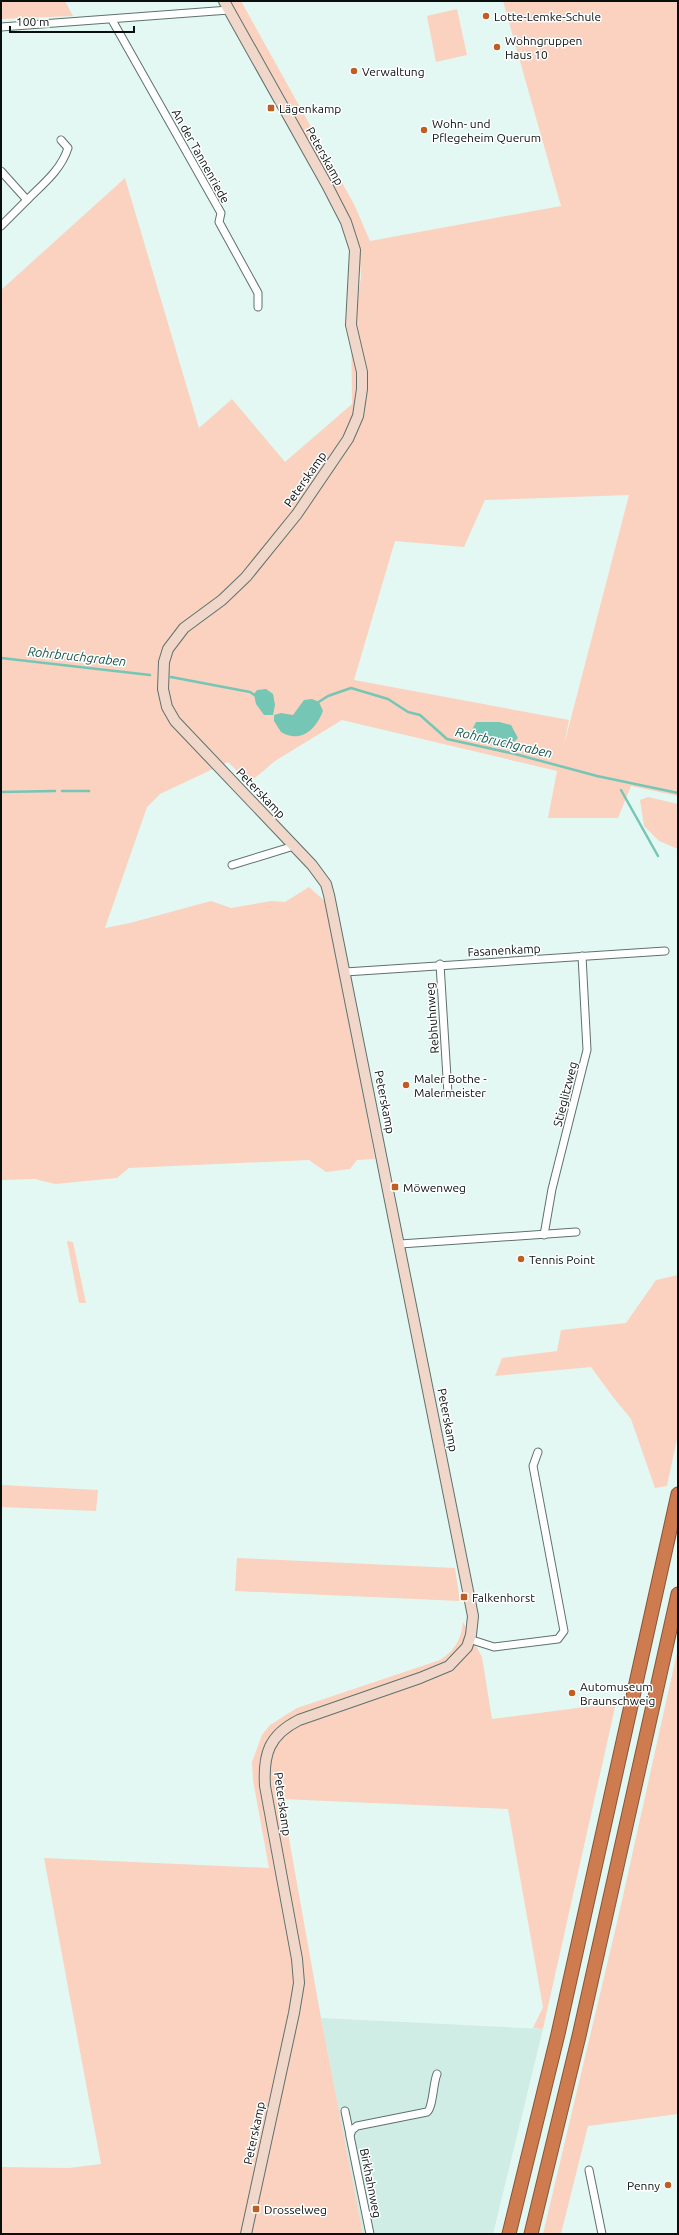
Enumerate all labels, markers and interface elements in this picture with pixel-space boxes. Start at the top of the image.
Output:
scale bar [10,8,134,34]
place label: Lotte-Lemke-Schule [494,10,601,23]
marker: Lotte-Lemke-Schule [481,11,491,21]
text: 100 m [16,15,49,28]
place label: Wohngruppen Haus 10 [505,34,582,61]
marker: Wohngruppen Haus 10 [492,42,502,52]
place label: Verwaltung [362,65,425,78]
marker: Verwaltung [349,66,359,76]
place label: Lägenkamp [279,102,341,115]
marker: Lägenkamp [266,103,276,113]
street label: An der Tannenriede [170,107,232,205]
place label: Wohn- und Pflegeheim Querum [432,117,541,144]
street label: Peterskamp [304,125,346,187]
marker: Wohn- und Pflegeheim Querum [419,125,429,135]
street label: Peterskamp [281,449,329,509]
water label: Rohrbruchgraben [27,644,127,668]
water label: Rohrbruchgraben [454,724,554,760]
street label: Peterskamp [234,765,288,821]
street label: Fasanenkamp [467,942,541,958]
street label: Rebhuhnweg [423,982,441,1054]
street label: Stieglitzweg [551,1060,579,1128]
street label: Peterskamp [372,1069,398,1135]
place label: Maler Bothe - Malermeister [414,1072,487,1099]
marker: Maler Bothe - Malermeister [401,1080,411,1090]
place label: Möwenweg [403,1181,466,1194]
marker: Möwenweg [390,1182,400,1192]
place label: Tennis Point [529,1253,595,1266]
marker: Tennis Point [516,1254,526,1264]
street label: Peterskamp [435,1387,461,1453]
place label: Falkenhorst [472,1591,535,1604]
marker: Falkenhorst [459,1592,469,1602]
place label: Automuseum Braunschweig [580,1680,655,1707]
marker: Automuseum Braunschweig [567,1688,577,1698]
street label: Peterskamp [272,1771,294,1837]
street label: Peterskamp [241,2100,267,2166]
street label: Birkhahnweg [358,2147,384,2219]
place label: Penny [627,2179,660,2192]
marker: Penny [663,2180,673,2190]
place label: Drosselweg [264,2203,327,2216]
marker: Drosselweg [251,2204,261,2214]

